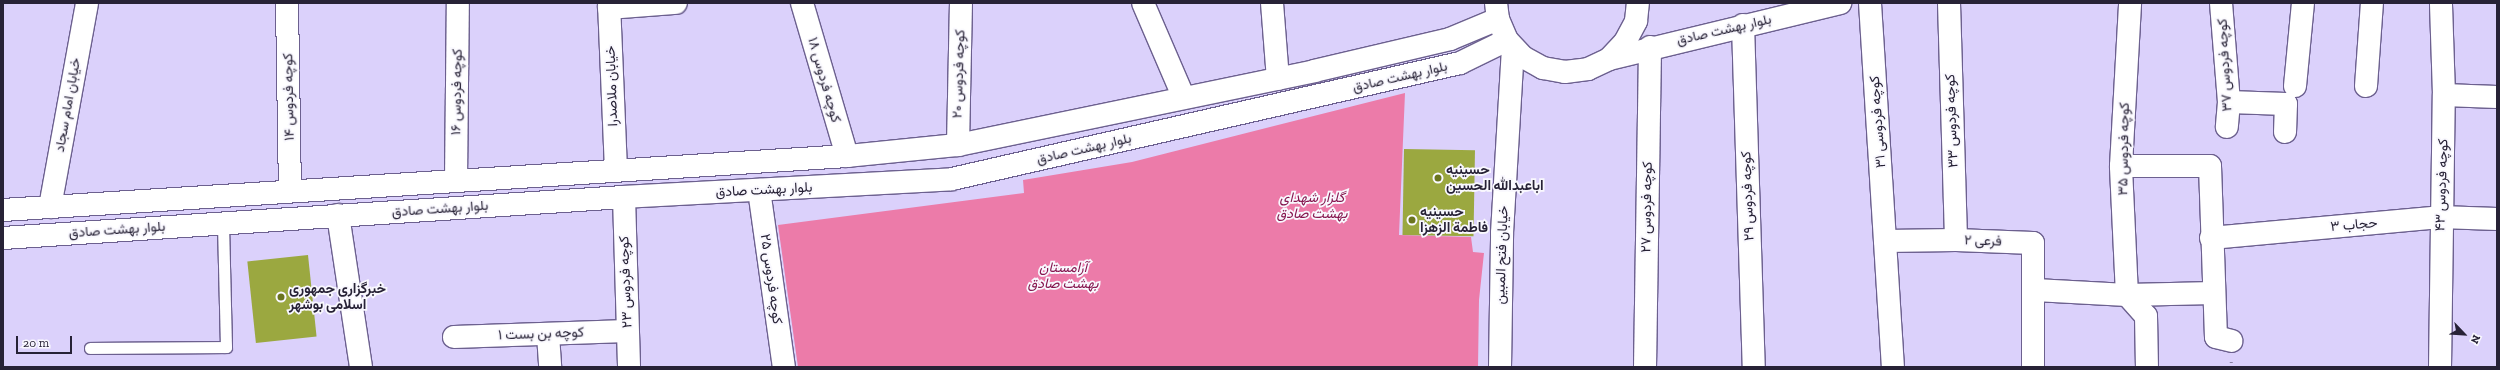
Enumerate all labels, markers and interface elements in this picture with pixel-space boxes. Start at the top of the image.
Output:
street label: بلوار بهشت صادق [1675,11,1773,49]
street label: کوچه فردوس ۳۷ [2214,18,2236,112]
street label: کوچه فردوس ۲۰ [949,29,969,119]
street label: کوچه فردوس ۱۸ [804,35,844,125]
street label: خیابان ملاصدرا [602,45,622,127]
street label: کوچه فردوس ۱۶ [448,49,466,135]
street label: کوچه فردوس ۱۴ [280,53,298,141]
street label: خیابان امام سجاد [51,57,85,153]
street label: بلوار بهشت صادق [1351,58,1449,96]
street label: کوچه فردوس ۳۳ [1942,74,1962,168]
street label: کوچه فردوسی ۳۱ [1866,75,1890,169]
street label: کوچه فردوس ۳۵ [2115,102,2133,196]
street label: بلوار بهشت صادق [1035,130,1133,168]
street label: کوچه فردوس ۴۳ [2432,138,2452,232]
street label: کوچه فردوس ۲۹ [1738,151,1758,241]
street label: کوچه فردوس ۲۷ [1638,161,1656,253]
place label: حسینیه اباعبدالله الحسین [1446,162,1544,194]
marker: حسینیه اباعبدالله الحسین [1433,173,1443,183]
street label: بلوار بهشت صادق [715,179,813,201]
park label: گلزار شهدای بهشت صادق [1277,190,1347,222]
street label: بلوار بهشت صادق [391,197,489,221]
place label: حسینیه فاطمة الزهزا [1420,204,1488,236]
street label: خیابان فتح المبین [1492,205,1512,305]
marker: حسینیه فاطمة الزهزا [1407,215,1417,225]
street label: حجاب ۳ [2330,215,2378,235]
street label: بلوار بهشت صادق [68,218,166,242]
street label: فرعی ۲ [1964,232,2002,250]
street label: کوچه فردوس ۲۵ [756,233,786,325]
street label: کوچه فردوس ۲۳ [616,236,636,328]
park label: آرامستان بهشت صادق [1028,260,1098,292]
place label: خبرگزاری جمهوری اسلامی بوشهر [289,281,386,314]
marker: خبرگزاری جمهوری اسلامی بوشهر [276,292,286,302]
north arrow [2444,314,2484,354]
street label: کوچه بن بست ۱ [498,324,584,344]
scale bar [18,328,74,354]
text: N [2468,333,2483,346]
text: 20 m [23,336,49,350]

